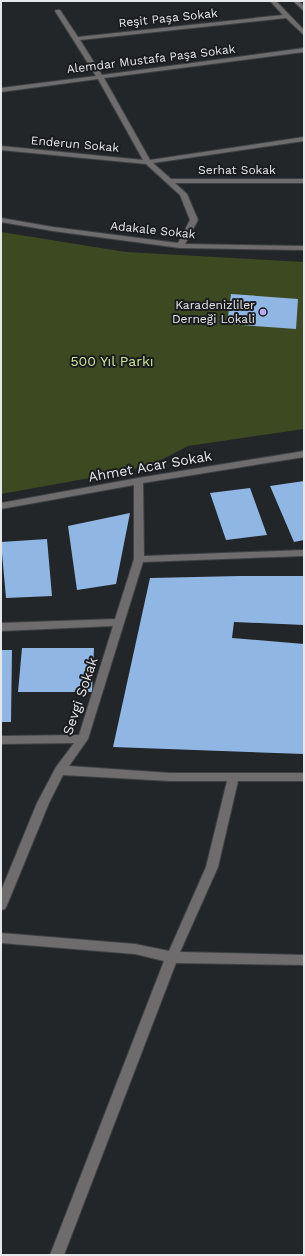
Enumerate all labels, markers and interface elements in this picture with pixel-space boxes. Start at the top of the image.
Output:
street label: Reşit Paşa Sokak [118,6,218,30]
street label: Alemdar Mustafa Paşa Sokak [66,42,236,76]
street label: Enderun Sokak [30,133,120,155]
street label: Serhat Sokak [198,163,276,177]
street label: Adakale Sokak [110,219,196,241]
place label: Karadenizliler Derneği Lokali [172,298,255,326]
marker: Karadenizliler Derneği Lokali [258,307,268,317]
park label: 500 Yıl Parkı [70,353,154,369]
street label: Ahmet Acar Sokak [87,447,213,485]
street label: Sevgi Sokak [59,655,101,737]

